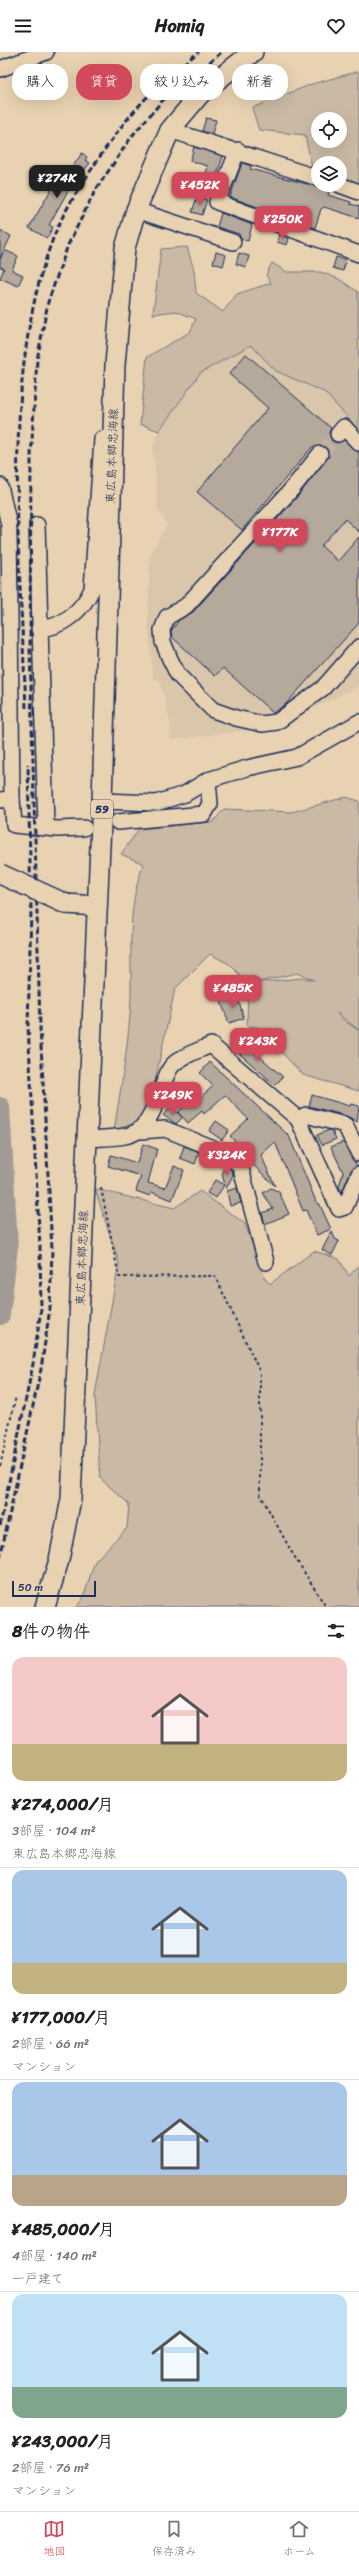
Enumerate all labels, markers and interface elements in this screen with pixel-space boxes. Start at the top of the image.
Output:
text: Homiq [155,10,204,42]
icon: menu [12,15,34,37]
icon: heart [325,15,347,37]
chip: 購入 [12,64,68,100]
chip: 賃貸 [76,64,132,100]
chip: 絞り込み [140,64,224,100]
chip: 新着 [232,64,288,100]
map controls [311,112,347,192]
button: locate [311,112,347,148]
button: layers [311,156,347,192]
pin: ¥274K [29,165,85,199]
text: ¥274K [38,166,76,189]
pin: ¥452K [172,172,228,206]
text: ¥452K [181,173,219,196]
pin: ¥250K [255,206,311,240]
text: ¥250K [264,207,302,230]
street label: 東広島本郷忠海線 [99,408,125,504]
pin: ¥177K [252,519,308,553]
text: ¥177K [262,520,298,543]
road number: 59 [91,800,113,818]
pin: ¥485K [205,975,261,1009]
text: ¥485K [213,976,253,999]
pin: ¥243K [230,1028,286,1062]
text: ¥243K [239,1029,277,1052]
pin: ¥249K [145,1082,201,1116]
text: ¥249K [154,1083,192,1106]
pin: ¥324K [199,1142,255,1176]
text: ¥324K [208,1143,246,1166]
street label: 東広島本郷忠海線 [69,1210,95,1306]
text: 50 m [18,1578,43,1597]
scale bar [12,1579,96,1598]
text: 8件の物件 [12,1616,90,1646]
icon: filters [325,1620,347,1642]
icon: home [144,1683,216,1755]
text: ¥274,000/月 [12,1789,114,1819]
text: 3部屋 · 104 m² [12,1819,96,1842]
text: 東広島本郷忠海線 [12,1842,116,1865]
icon: home [144,1896,216,1968]
text: ¥177,000/月 [12,2002,110,2032]
text: 2部屋 · 66 m² [12,2032,89,2055]
text: マンション [12,2055,76,2078]
icon: home [144,2108,216,2180]
text: ¥485,000/月 [12,2214,115,2244]
text: 4部屋 · 140 m² [12,2244,97,2267]
text: 一戸建て [12,2267,64,2290]
icon: home [144,2320,216,2392]
text: ¥243,000/月 [12,2426,113,2456]
text: 2部屋 · 76 m² [12,2456,89,2479]
text: マンション [12,2479,76,2502]
tab: 地図 [43,2518,65,2561]
tab: 保存済み [152,2518,196,2561]
tab: ホーム [283,2518,316,2561]

